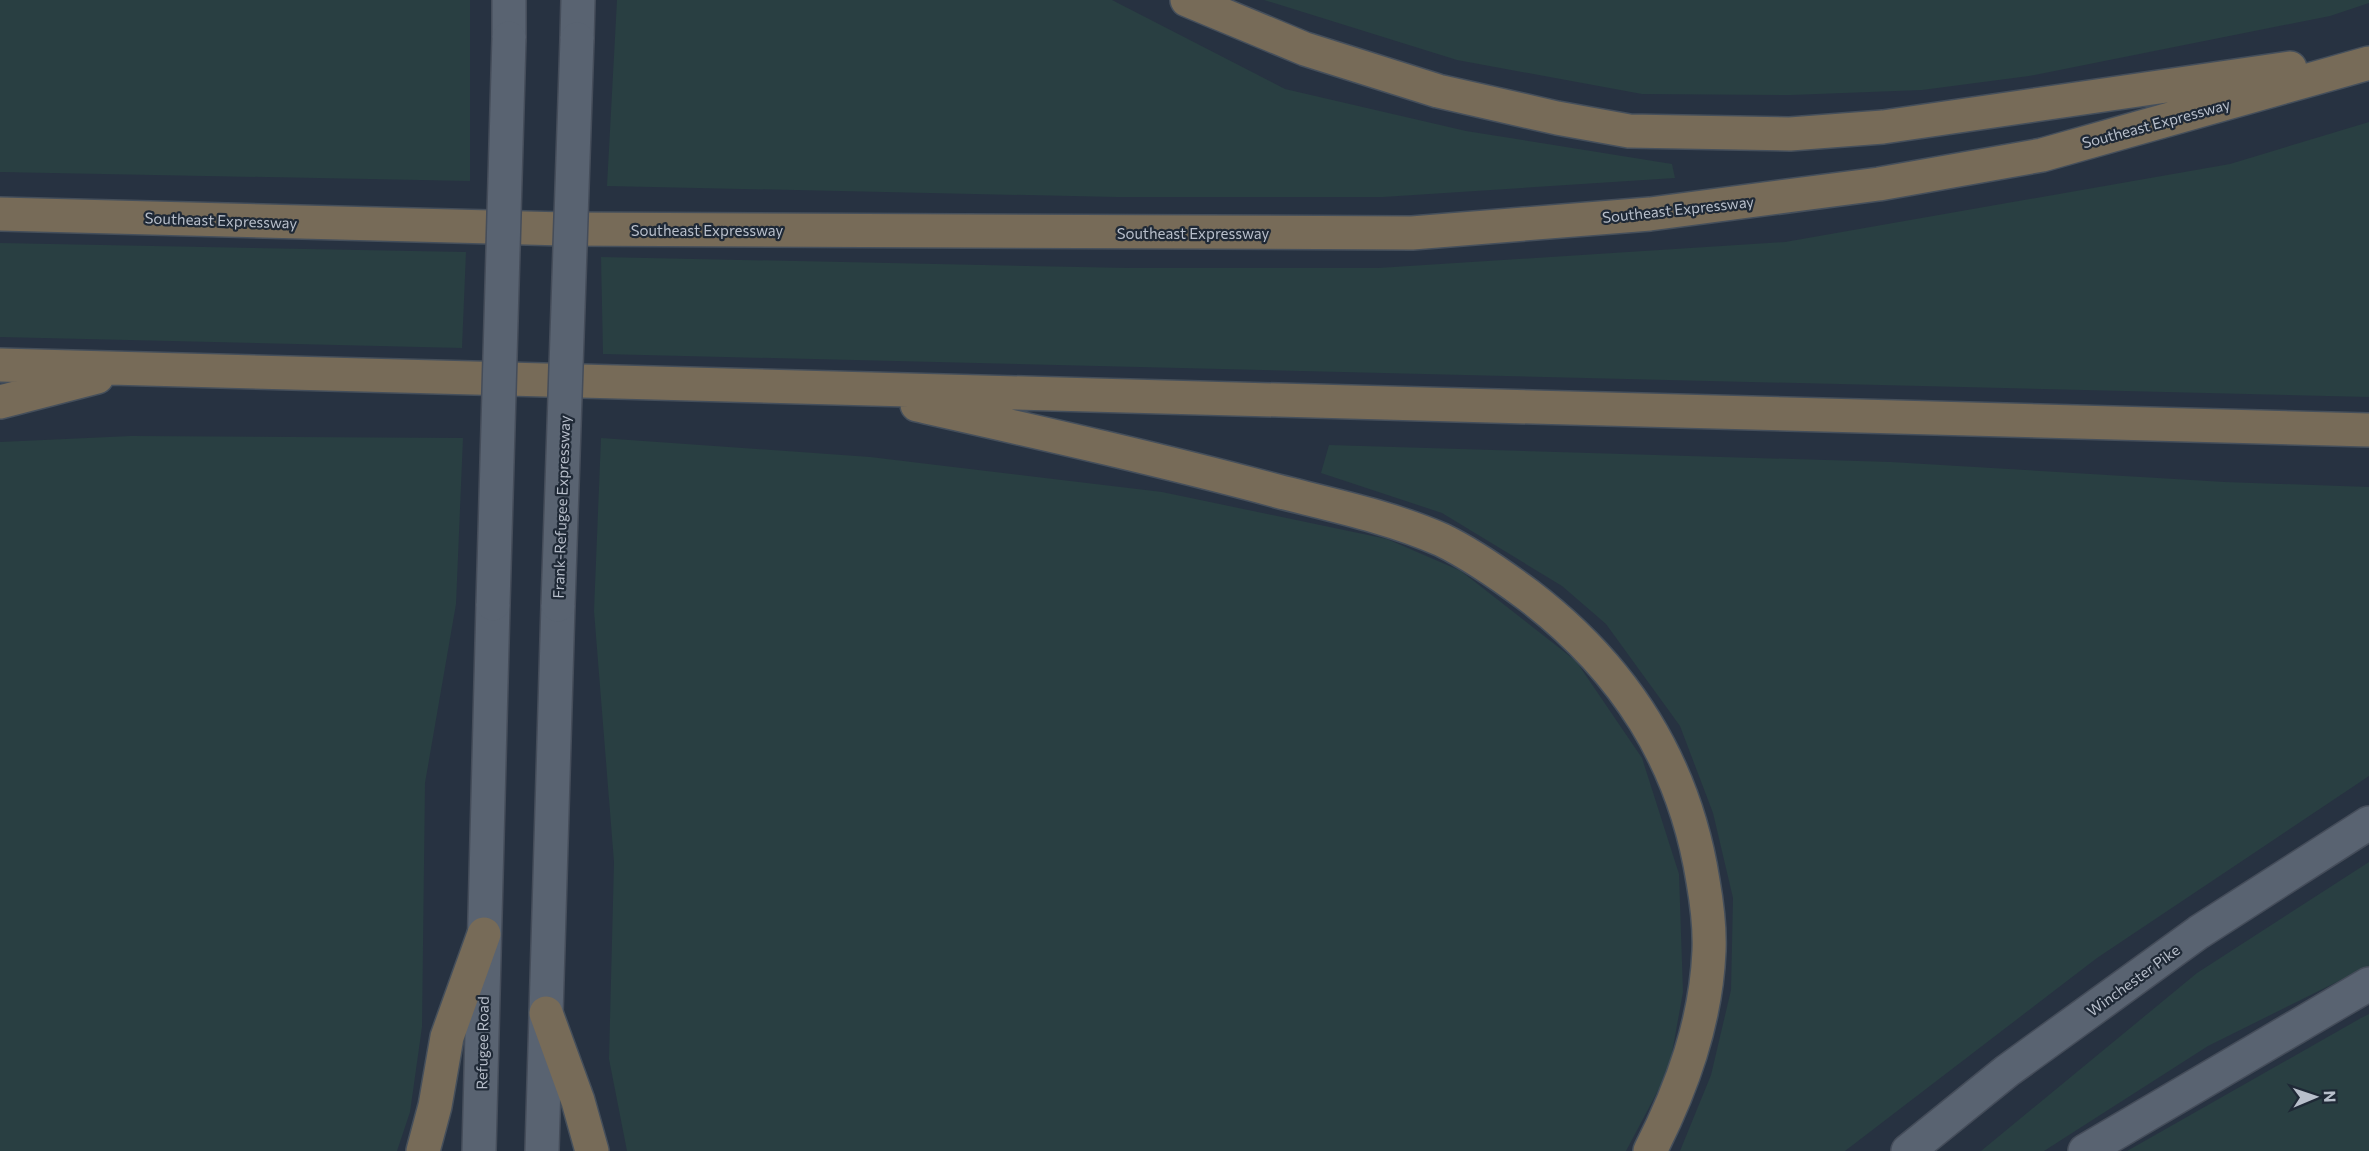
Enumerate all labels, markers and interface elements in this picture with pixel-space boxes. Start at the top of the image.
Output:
street label: Southeast Expressway [2080,94,2232,151]
street label: Southeast Expressway [1601,192,1755,226]
street label: Southeast Expressway [144,208,298,232]
street label: Southeast Expressway [631,221,784,239]
street label: Southeast Expressway [1117,224,1270,242]
street label: Frank-Refugee Expressway [549,415,573,599]
street label: Winchester Pike [2083,940,2183,1020]
street label: Refugee Road [472,996,492,1090]
north arrow [2285,1067,2345,1127]
text: N [2321,1090,2340,1103]

